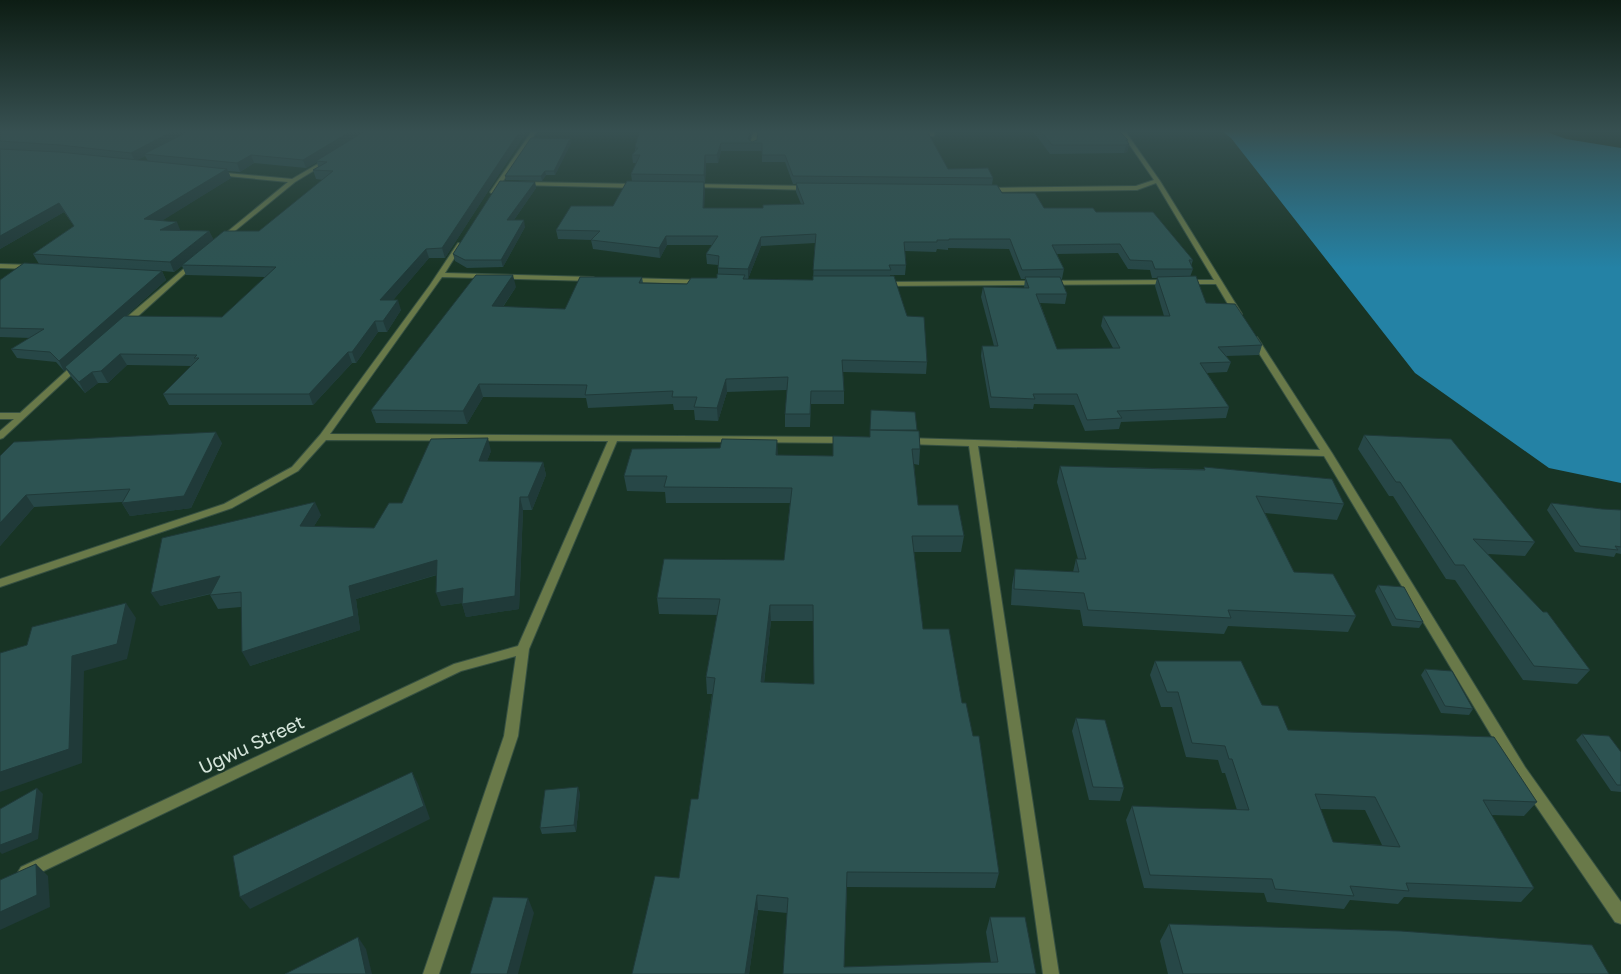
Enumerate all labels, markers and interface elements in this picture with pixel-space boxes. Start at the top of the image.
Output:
street label: Ugwu Street [195,710,307,778]

